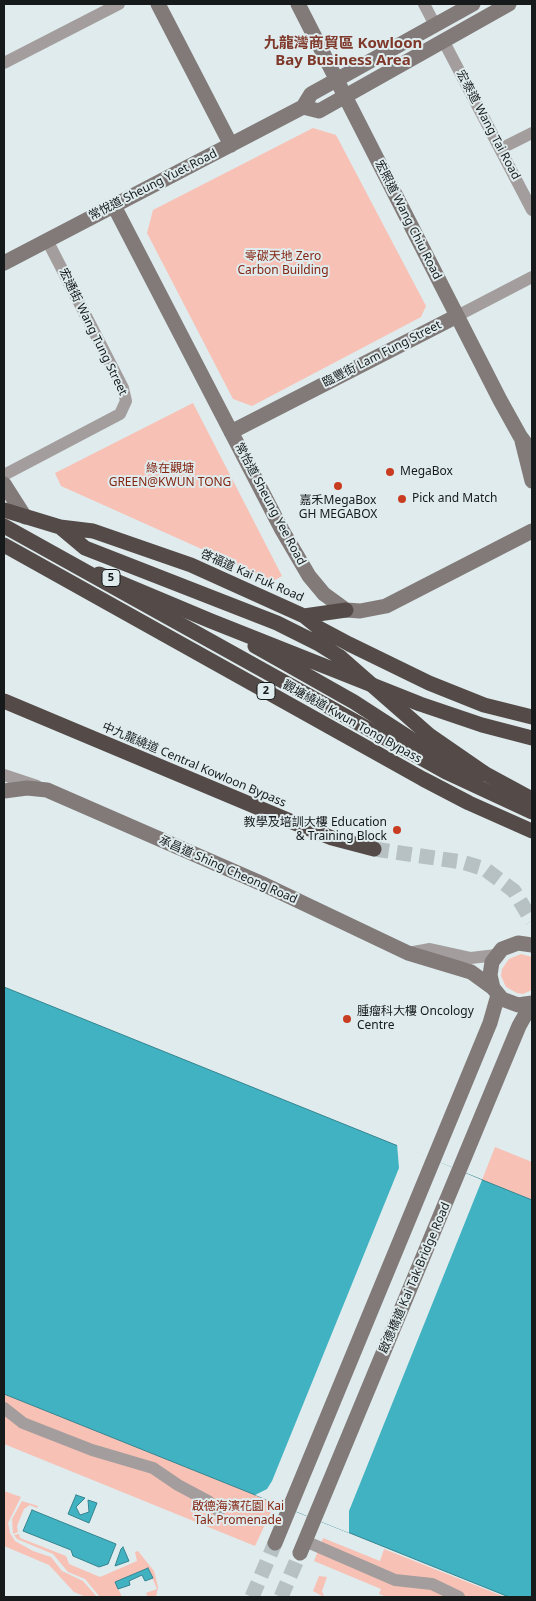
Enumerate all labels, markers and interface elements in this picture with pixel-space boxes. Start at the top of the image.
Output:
district label: 九龍灣商貿區 Kowloon Bay Business Area [264,35,422,70]
street label: 宏泰道 Wang Tai Road [453,68,523,182]
street label: 常悅道 Sheung Yuet Road [86,146,220,224]
street label: 宏照道 Wang Chiu Road [372,158,444,282]
park label: 零碳天地 Zero Carbon Building [237,250,329,278]
street label: 宏通街 Wang Tung Street [56,266,130,398]
street label: 臨豐街 Lam Fung Street [320,318,444,390]
street label: 常怡道 Sheung Yee Road [232,440,308,568]
park label: 綠在觀塘 GREEN@KWUN TONG [109,462,231,490]
place label: MegaBox [400,465,453,479]
marker: MegaBox [384,466,396,478]
marker: 嘉禾MegaBox GH MEGABOX [332,480,344,492]
place label: Pick and Match [412,492,497,506]
marker: Pick and Match [396,493,408,505]
place label: 嘉禾MegaBox GH MEGABOX [299,494,377,522]
street label: 啓福道 Kai Fuk Road [198,547,306,605]
road number: 5 [102,570,120,586]
street label: 觀塘繞道 Kwun Tong Bypass [280,678,424,766]
road number: 2 [257,682,275,699]
street label: 中九龍繞道 Central Kowloon Bypass [100,720,288,810]
place label: 教學及培訓大樓 Education & Training Block [244,816,387,844]
marker: 教學及培訓大樓 Education & Training Block [391,824,403,836]
street label: 承昌道 Shing Cheong Road [157,833,299,907]
place label: 腫瘤科大樓 Oncology Centre [357,1005,474,1033]
marker: 腫瘤科大樓 Oncology Centre [341,1013,353,1025]
street label: 啟德橋道 Kai Tak Bridge Road [377,1200,453,1356]
park label: 啟德海濱花園 Kai Tak Promenade [192,1500,284,1528]

